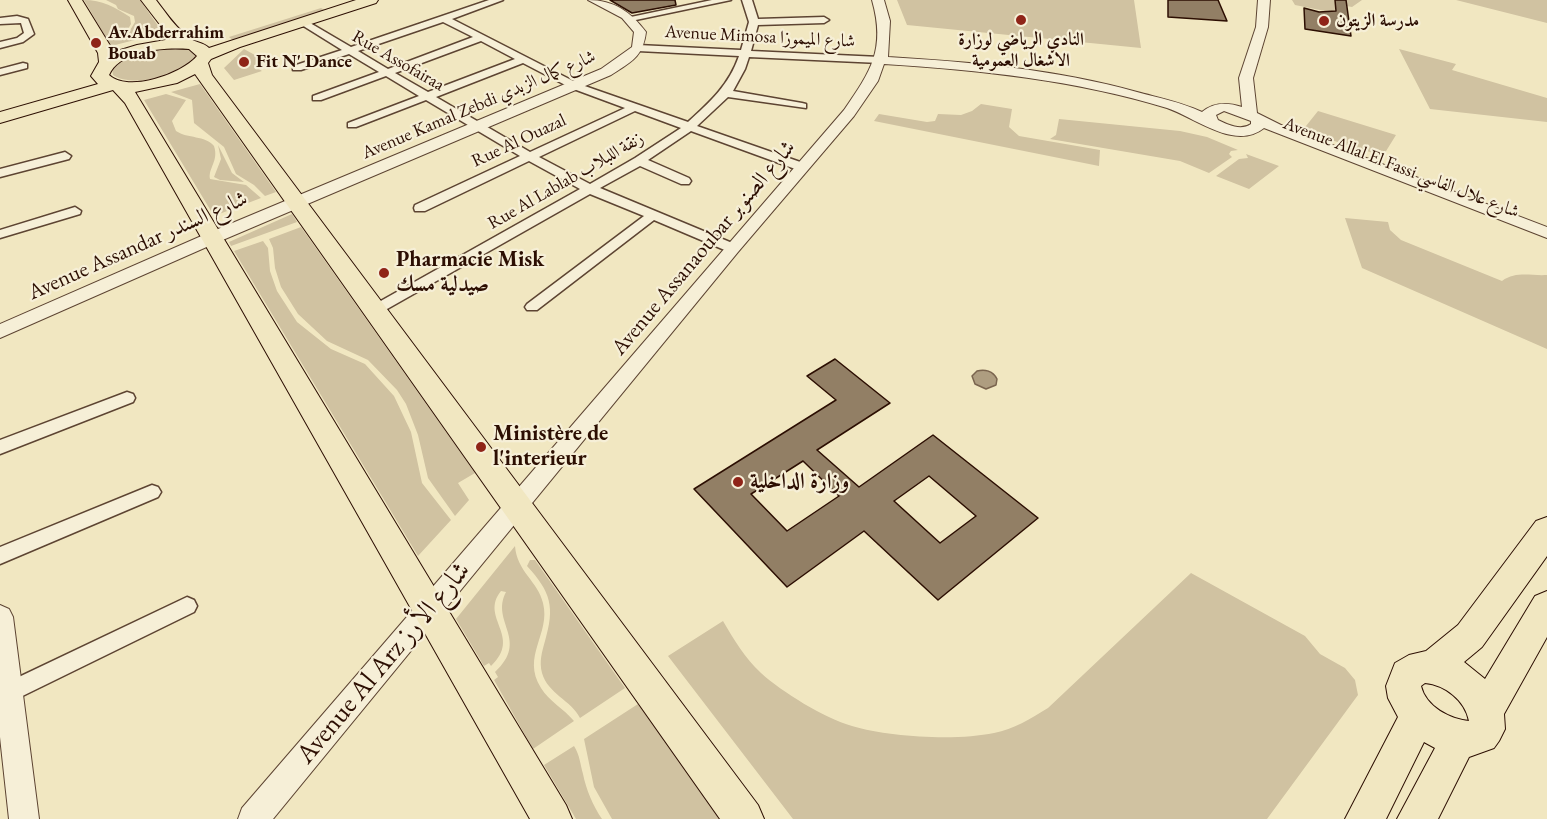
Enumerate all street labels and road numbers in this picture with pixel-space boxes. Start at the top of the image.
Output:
street label: Avenue Mimosa شارع الميموزا [664,21,856,53]
street label: Rue Assofairaa [348,26,448,96]
street label: Avenue Kamal Zebdi شارع كمال الزبدي [359,46,599,164]
street label: Rue Al Ouazal [468,110,570,172]
street label: Avenue Allal El Fassi شارع علال الفاسي [1280,113,1522,223]
street label: Rue Al Lablab زنقة اللبلاب [484,128,648,234]
street label: Avenue Assanaoubar شارع الصنوبر [606,135,802,361]
street label: Avenue Assandar شارع السندر [24,186,252,306]
street label: Avenue Al Arz شارع الأرز [290,555,478,771]

